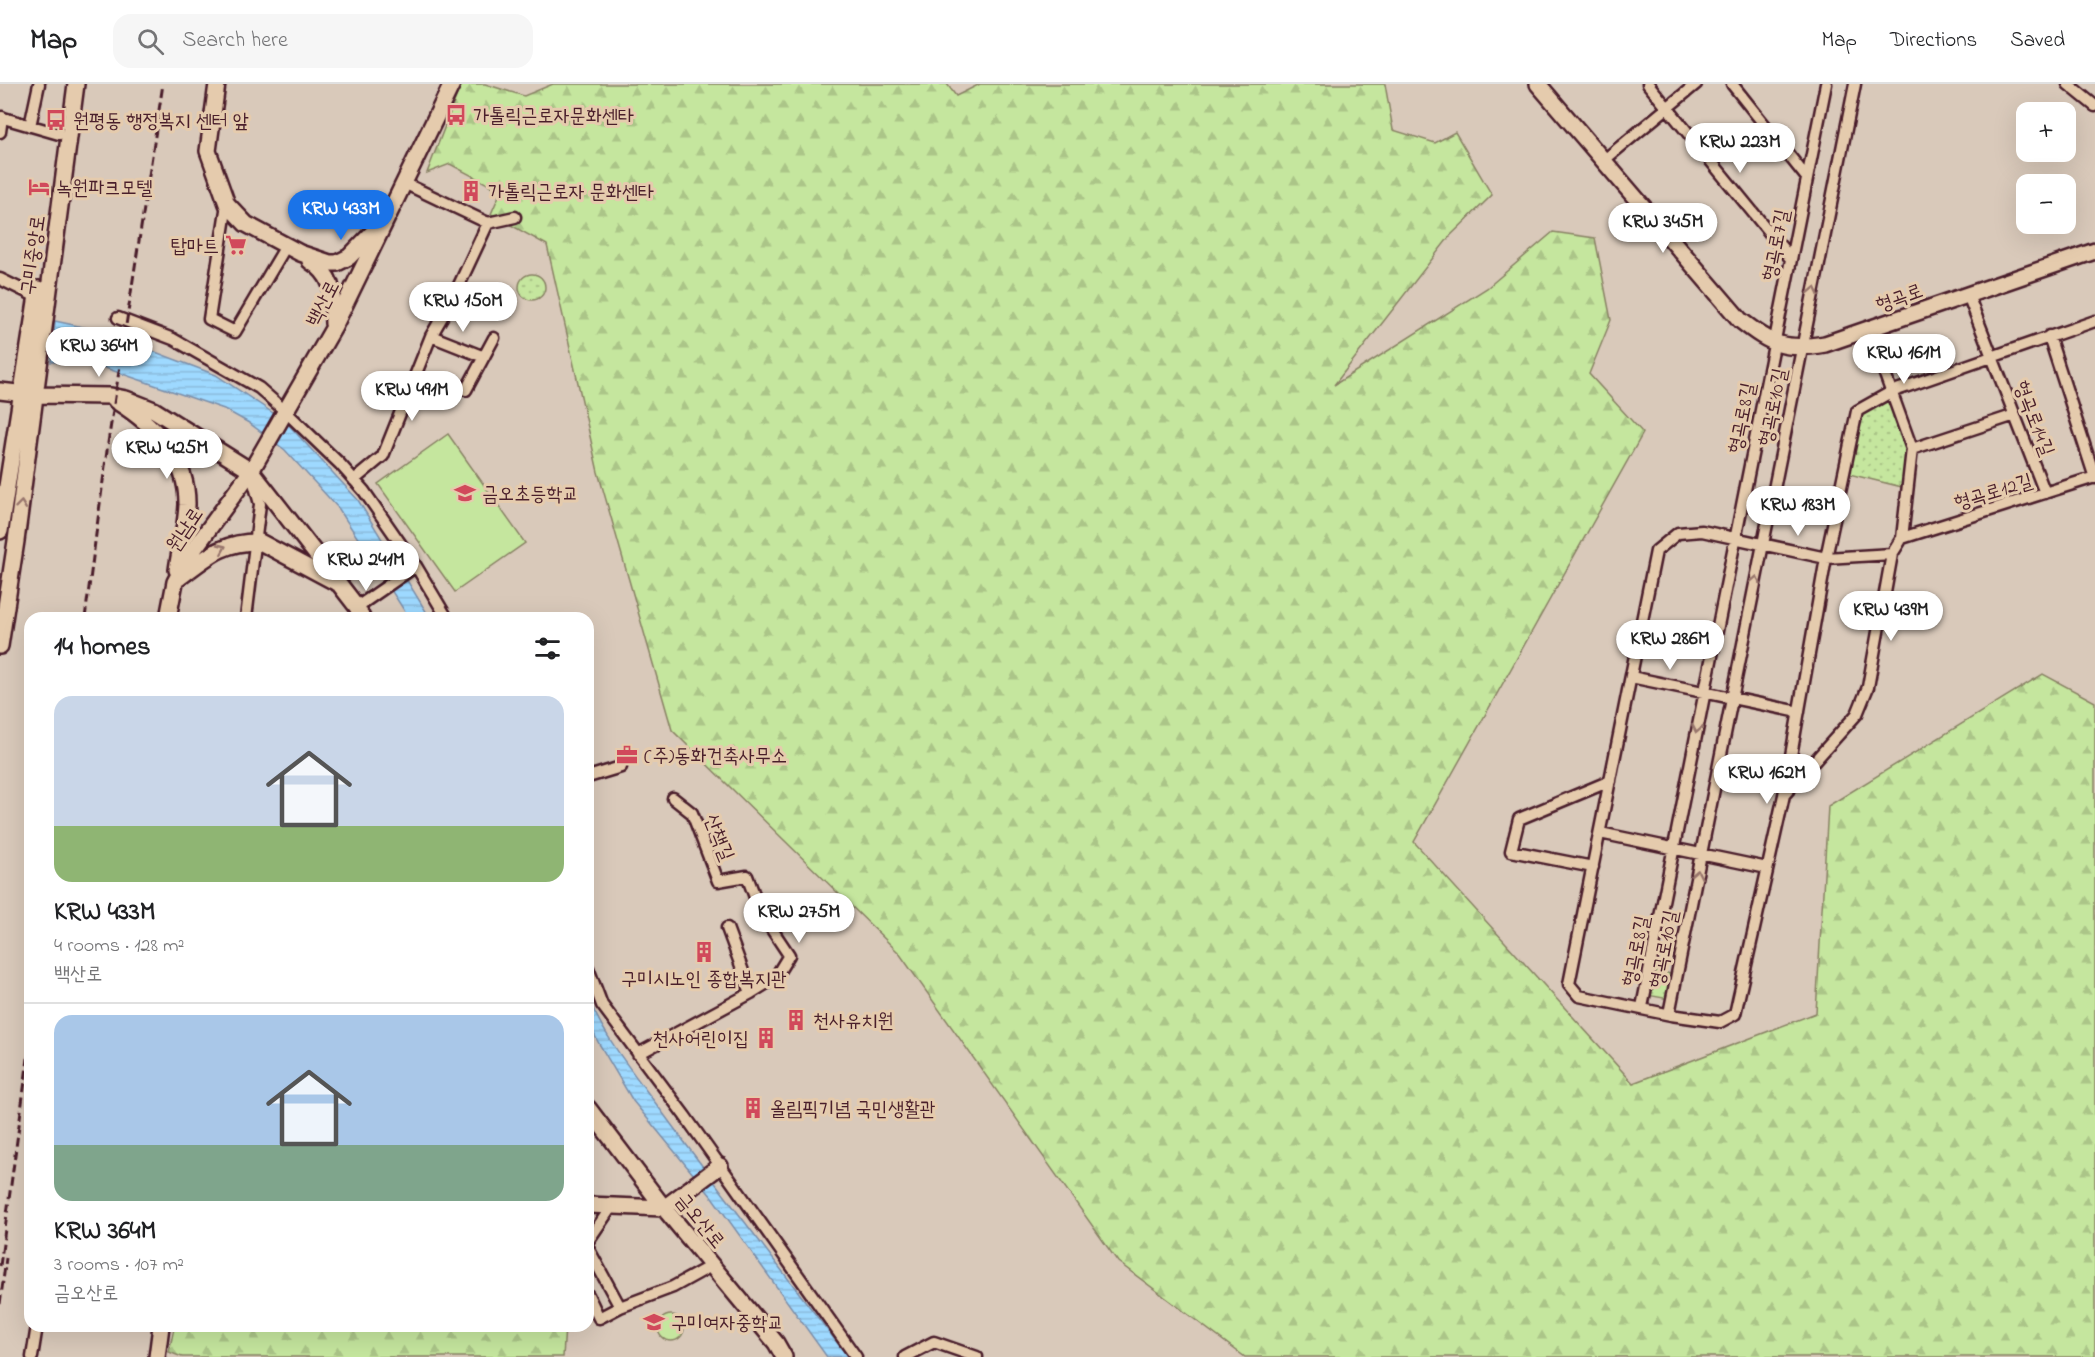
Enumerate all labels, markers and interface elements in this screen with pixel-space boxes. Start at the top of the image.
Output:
search box [113,14,533,68]
text: Map [30,21,77,62]
icon: search [134,25,167,58]
text: Search here [182,25,288,57]
text: Map [1821,26,1857,56]
text: Directions [1890,26,1977,56]
text: Saved [2010,26,2065,56]
map controls [2016,102,2076,234]
button: + [2016,102,2076,162]
bus stop icon: 가톨릭근로자문화센타 [444,103,468,127]
place label: 가톨릭근로자문화센타 [473,103,634,132]
bus stop icon: 원평동 행정복지 센터 앞 [44,108,68,132]
place label: 원평동 행정복지 센터 앞 [73,108,249,137]
pin: KRW 223M [1678,123,1802,174]
text: KRW 223M [1699,128,1781,157]
button: − [2016,174,2076,234]
hotel icon: 녹원파크모텔 [27,175,51,199]
place label: 녹원파크모텔 [56,175,153,204]
building icon: 가톨릭근로자 문화센타 [459,179,483,203]
place label: 가톨릭근로자 문화센타 [488,179,654,208]
pin: KRW 433M [279,190,403,241]
text: KRW 433M [302,195,380,224]
pin: KRW 345M [1601,203,1725,254]
street label: 형곡로7길 [1756,207,1799,284]
text: KRW 345M [1622,208,1704,237]
street label: 구미중앙로 [15,213,54,297]
place label: 탑마트 [171,233,219,262]
supermarket icon: 탑마트 [224,233,248,257]
street label: 백산로 [300,276,348,332]
street label: 형곡로 [1872,277,1927,321]
pin: KRW 150M [401,282,525,333]
one-way arrow [1806,286,1819,296]
text: KRW 150M [423,287,503,316]
pin: KRW 364M [37,327,161,378]
text: KRW 364M [60,332,138,361]
pin: KRW 161M [1842,334,1966,385]
text: KRW 161M [1867,339,1941,368]
street label: 형곡로10길 [1753,366,1796,449]
pin: KRW 491M [350,371,474,422]
text: KRW 491M [375,376,449,405]
street label: 형곡로14길 [2005,377,2060,461]
street label: 형곡로8길 [1722,380,1765,457]
pin: KRW 425M [105,429,229,480]
text: KRW 425M [125,434,209,463]
street label: 형곡로12길 [1951,468,2037,519]
school or university icon: 금오초등학교 [453,481,477,505]
place label: 금오초등학교 [482,481,579,510]
pin: KRW 183M [1736,486,1860,537]
text: KRW 183M [1760,491,1836,520]
one-way arrow [14,501,27,510]
street label: 원남로 [161,502,212,559]
pin: KRW 241M [304,541,428,592]
one-way arrow [216,544,227,556]
text: KRW 241M [327,546,405,575]
one-way arrow [1749,575,1762,585]
pin: KRW 439M [1829,591,1953,642]
text: KRW 439M [1853,596,1929,625]
pin: KRW 286M [1608,620,1732,671]
text: KRW 286M [1630,625,1710,654]
text: 14 homes [54,629,150,667]
icon: filters [531,632,564,665]
one-way arrow [1691,724,1704,734]
icon: home [255,735,363,843]
office icon: (주)동화건축사무소 [615,743,639,767]
place label: (주)동화건축사무소 [644,743,787,772]
pin: KRW 162M [1705,754,1829,805]
text: KRW 162M [1728,759,1806,788]
street label: 산책길 [695,810,740,866]
one-way arrow [1690,869,1703,879]
pin: KRW 275M [737,893,861,944]
text: KRW 433M [54,894,156,932]
text: KRW 275M [757,898,841,927]
street label: 형곡로10길 [1644,908,1687,991]
street label: 형곡로8길 [1616,913,1659,990]
text: 4 rooms · 128 m² [54,932,184,961]
building icon: 구미시노인 종합복지관 [692,940,716,964]
text: 백산로 [54,961,102,990]
place label: 구미시노인 종합복지관 [621,966,787,995]
building icon: 천사유치원 [784,1008,808,1032]
place label: 천사유치원 [813,1008,893,1037]
place label: 천사어린이집 [652,1026,749,1055]
building icon: 천사어린이집 [754,1026,778,1050]
icon: home [255,1054,363,1162]
building icon: 올림픽기념 국민생활관 [741,1096,765,1120]
place label: 올림픽기념 국민생활관 [770,1096,936,1125]
street label: 금오산로 [668,1187,731,1256]
text: KRW 364M [54,1213,156,1251]
text: 3 rooms · 107 m² [54,1251,184,1280]
text: 금오산로 [54,1280,118,1309]
school or university icon: 구미여자중학교 [642,1310,666,1334]
place label: 구미여자중학교 [671,1310,784,1339]

